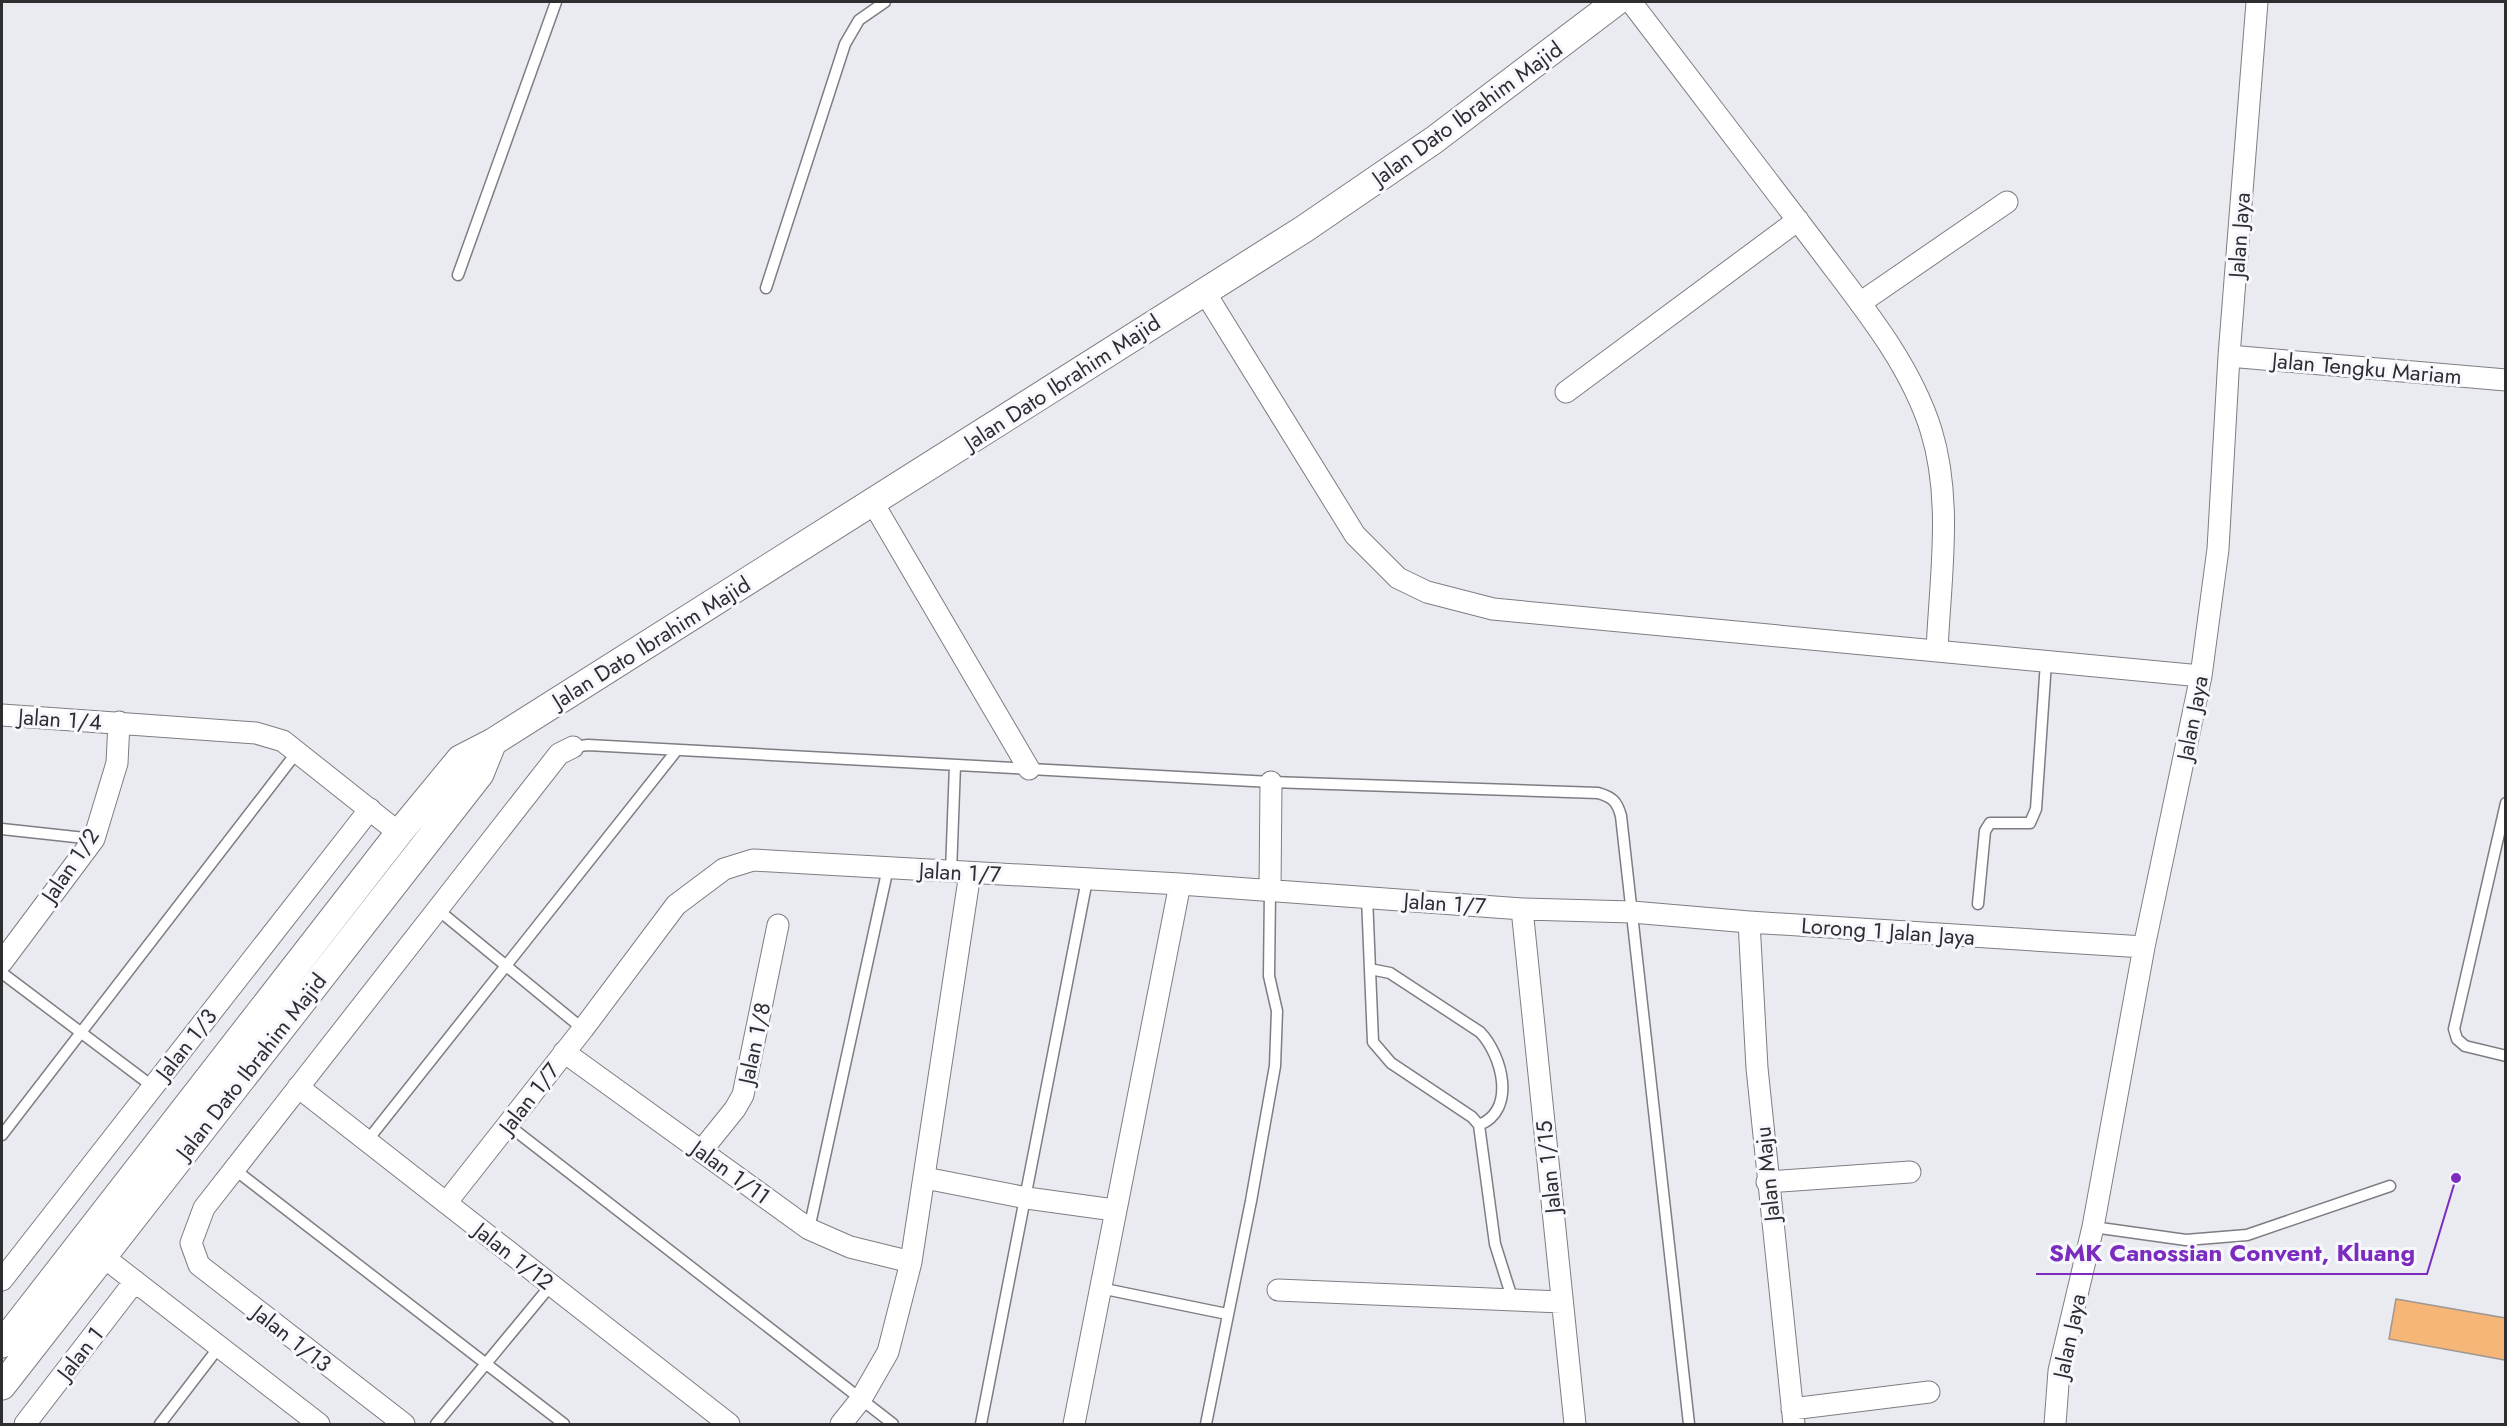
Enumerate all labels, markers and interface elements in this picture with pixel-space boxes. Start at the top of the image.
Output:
street label: Jalan Dato Ibrahim Majid [1363,33,1569,195]
street label: Jalan Jaya [2220,191,2258,282]
street label: Jalan Dato Ibrahim Majid [955,306,1166,459]
street label: Jalan Tengku Mariam [2268,344,2463,392]
street label: Jalan Dato Ibrahim Majid [543,568,756,718]
street label: Jalan Jaya [2168,673,2216,766]
street label: Jalan 1/4 [14,700,103,738]
street label: Jalan 1/2 [32,821,107,911]
street label: Jalan 1/7 [915,854,1002,890]
street label: Jalan 1/7 [1400,884,1488,922]
street label: Lorong 1 Jalan Jaya [1800,909,1976,953]
street label: Jalan Dato Ibrahim Majid [166,966,334,1168]
street label: Jalan 1/8 [729,999,778,1090]
street label: Jalan 1/3 [146,1001,224,1089]
street label: Jalan 1/7 [489,1055,567,1143]
street label: Jalan 1/15 [1527,1119,1569,1218]
street label: Jalan Maju [1746,1125,1788,1226]
street label: Jalan 1/11 [682,1131,777,1212]
street label: Jalan 1/12 [465,1213,561,1297]
callout: SMK Canossian Convent, Kluang [2036,1232,2427,1274]
text: SMK Canossian Convent, Kluang [2049,1235,2415,1270]
street label: Jalan Jaya [2044,1291,2094,1384]
street label: Jalan 1/13 [243,1295,338,1379]
street label: Jalan 1 [47,1320,111,1389]

